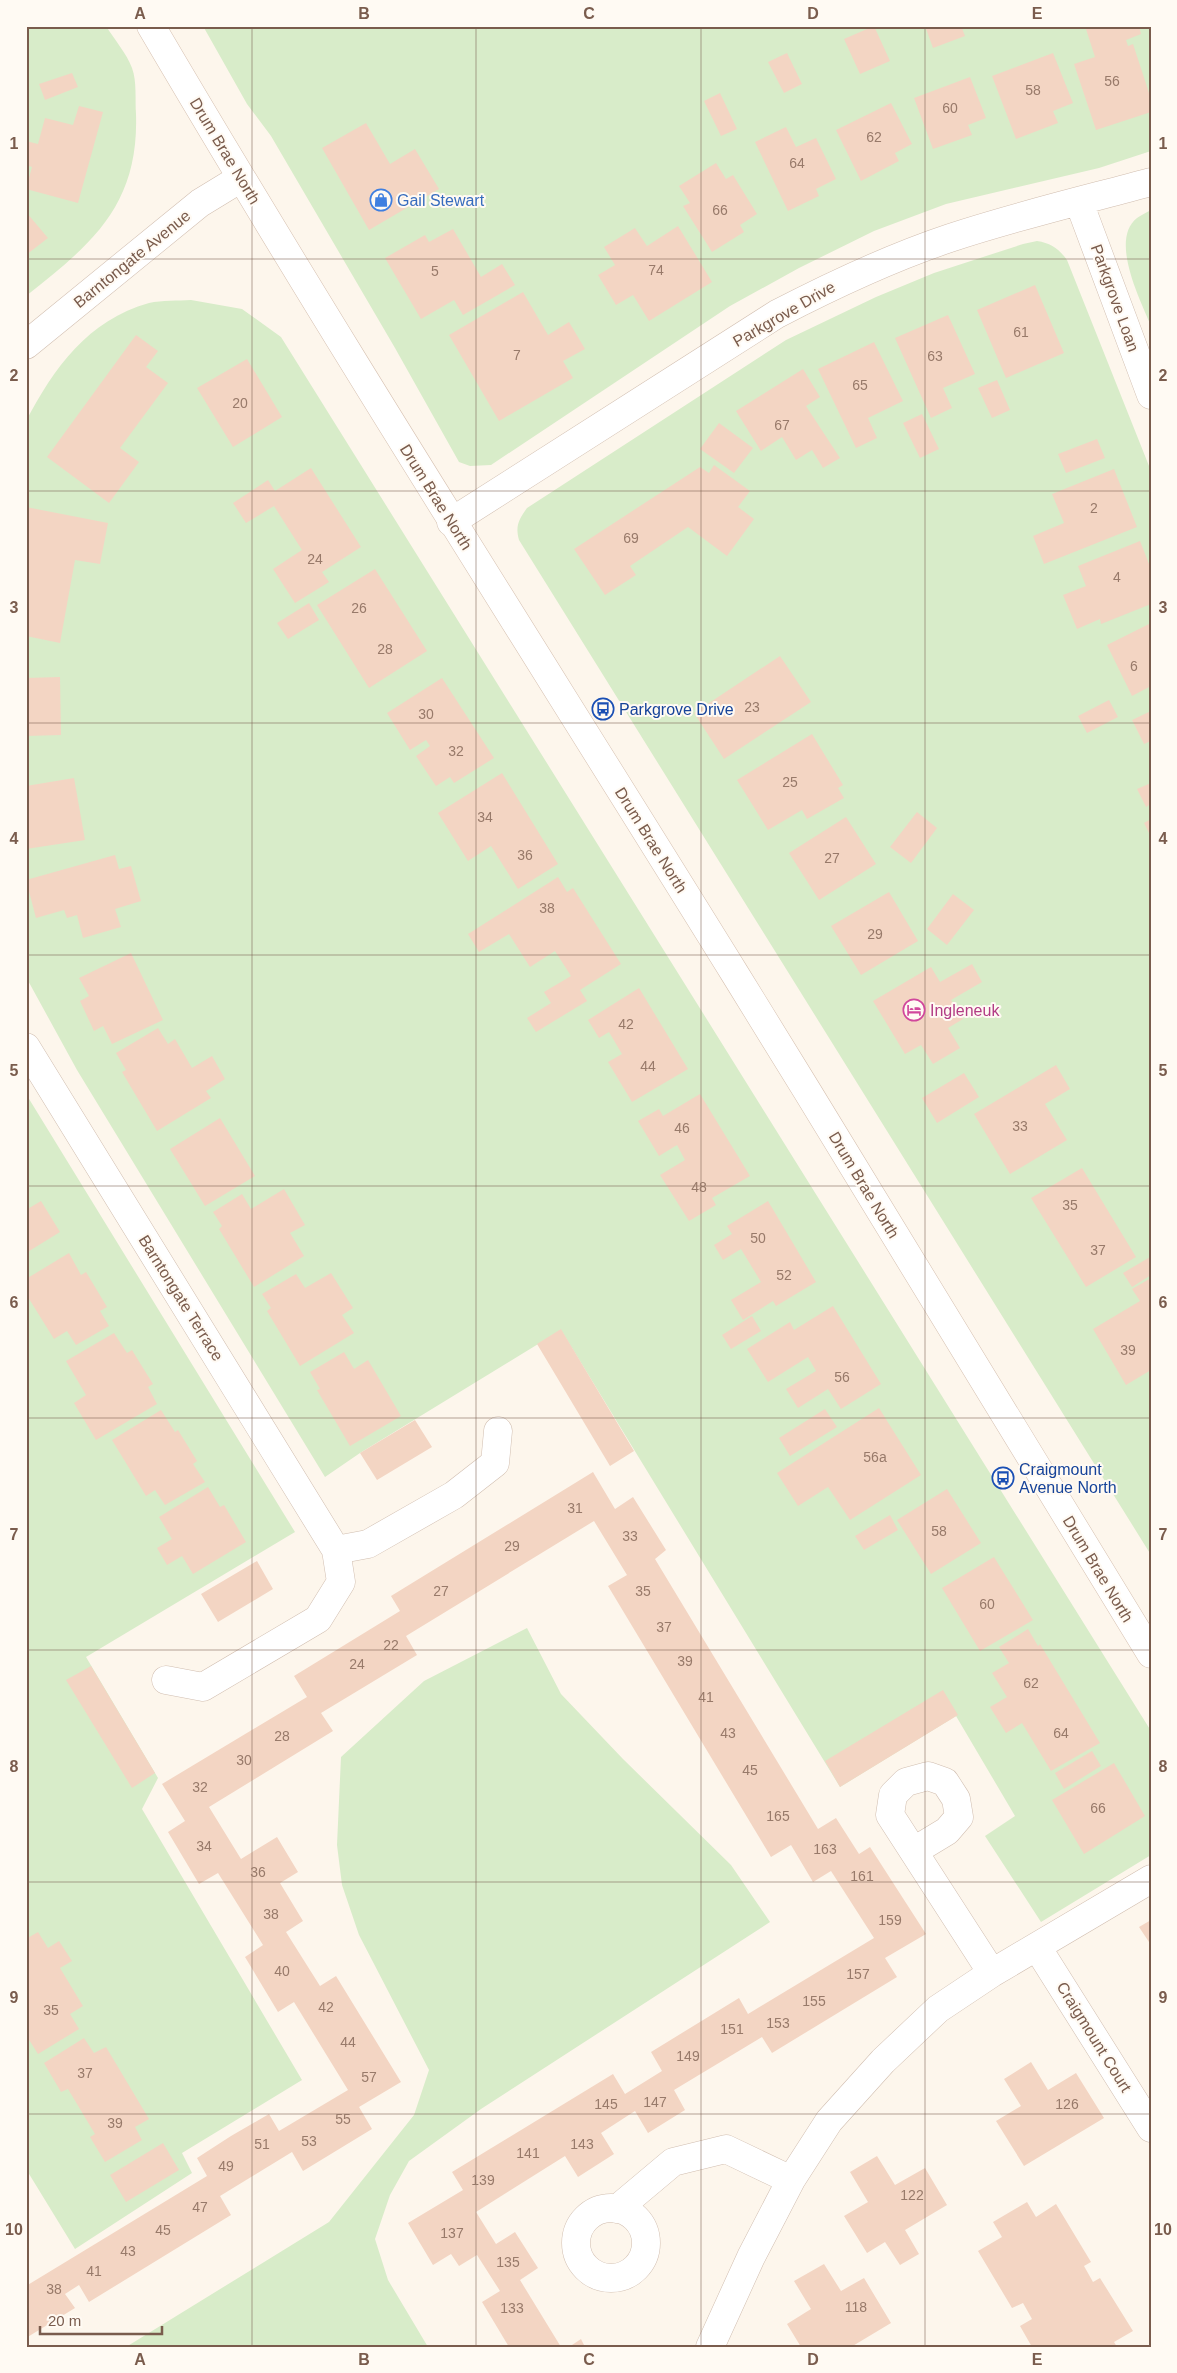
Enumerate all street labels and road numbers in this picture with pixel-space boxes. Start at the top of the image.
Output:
street label: Drum Brae North [187,95,263,207]
street label: Barntongate Avenue [70,207,194,311]
street label: Parkgrove Loan [1088,242,1142,354]
street label: Parkgrove Drive [730,278,838,350]
street label: Drum Brae North [397,441,475,553]
street label: Drum Brae North [612,784,690,896]
street label: Drum Brae North [826,1129,902,1241]
street label: Barntongate Terrace [135,1232,227,1364]
street label: Drum Brae North [1060,1513,1136,1625]
street label: Craigmount Court [1053,1979,1135,2096]

